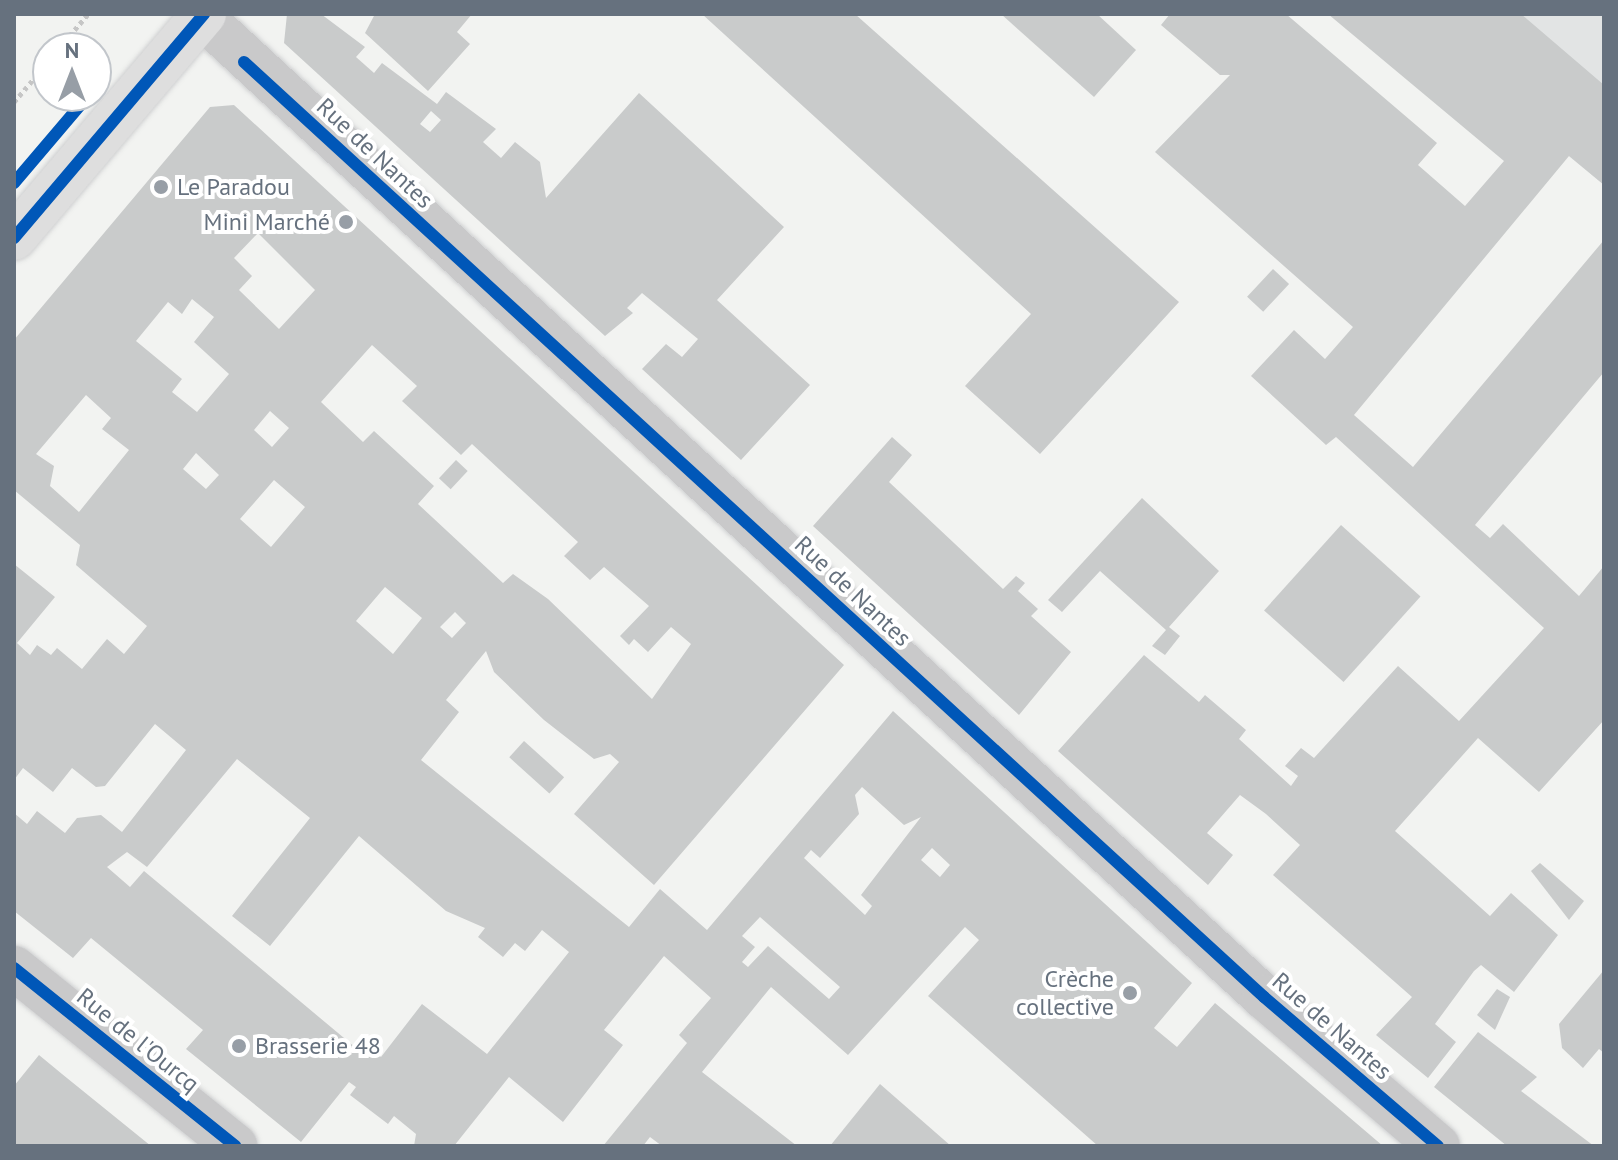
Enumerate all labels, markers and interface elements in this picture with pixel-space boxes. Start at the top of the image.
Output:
north arrow [32,32,112,112]
text: N [65,36,79,64]
street label: Rue de Nantes [311,92,439,214]
place label: Le Paradou [177,173,290,201]
marker: Le Paradou [152,178,170,196]
place label: Mini Marché [203,208,330,236]
marker: Mini Marché [337,213,355,231]
street label: Rue de Nantes [789,530,917,652]
place label: Crèche collective [1016,965,1114,1021]
street label: Rue de Nantes [1267,966,1397,1086]
street label: Rue de l'Ourcq [71,982,205,1098]
marker: Crèche collective [1121,984,1139,1002]
place label: Brasserie 48 [255,1032,381,1060]
marker: Brasserie 48 [230,1037,248,1055]

